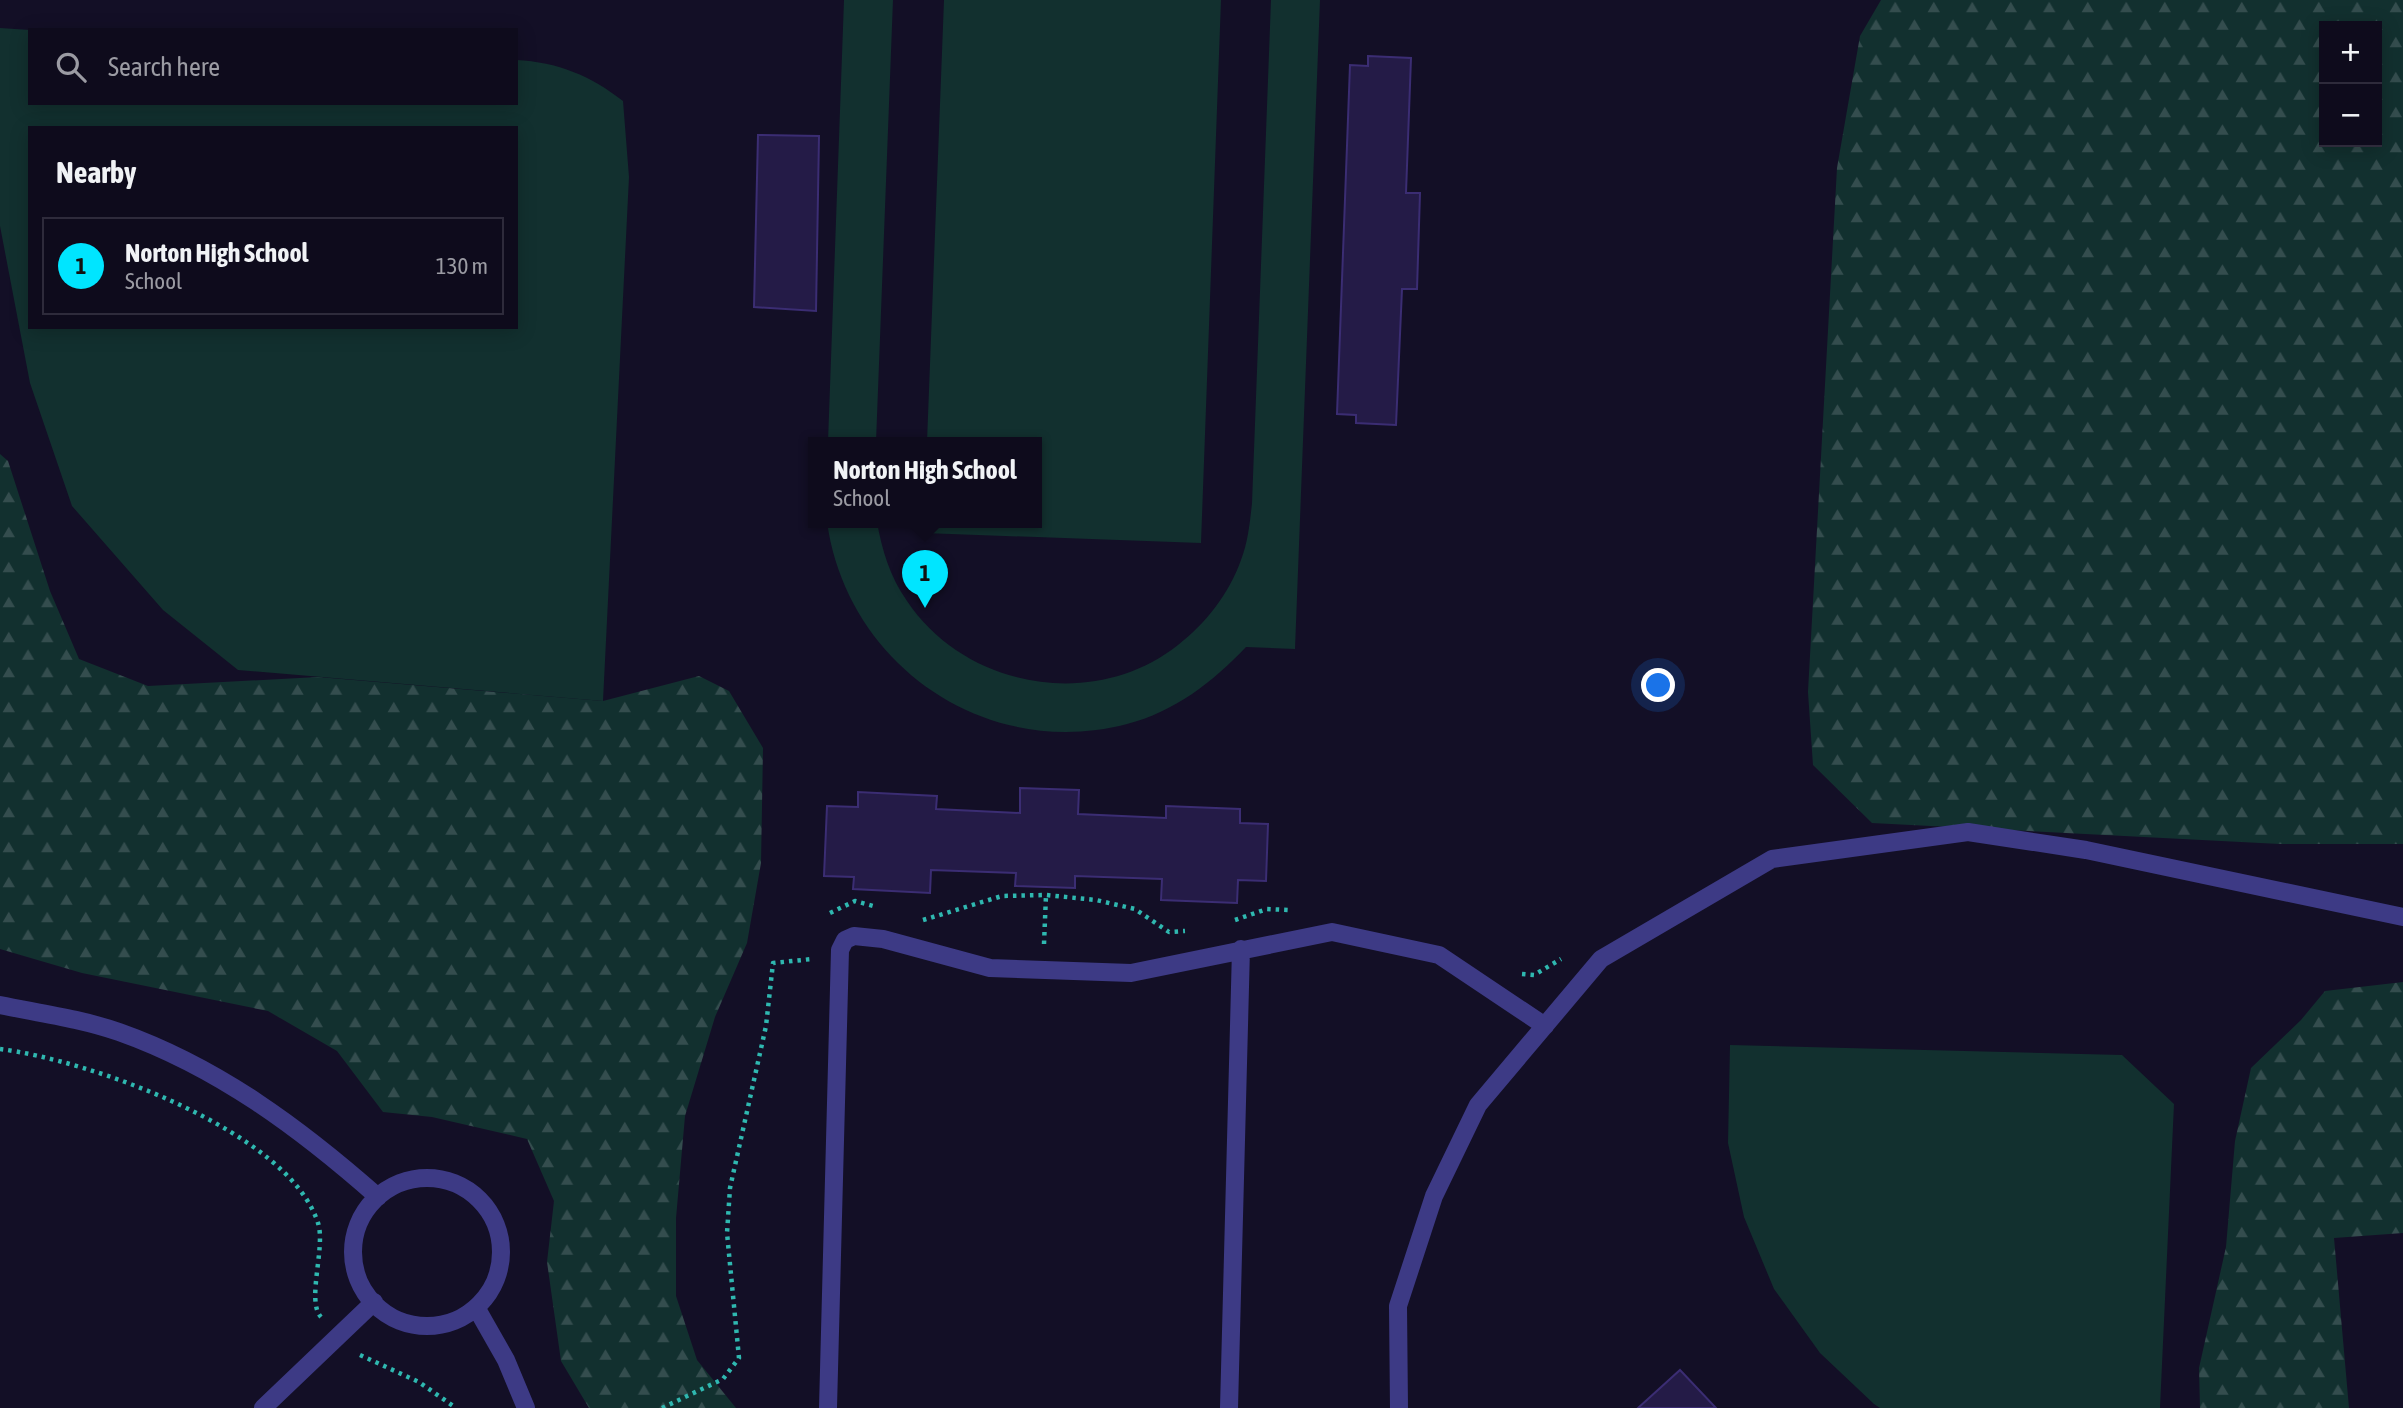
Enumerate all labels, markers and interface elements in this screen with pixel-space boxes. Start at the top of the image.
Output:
map controls [2319,21,2382,147]
button: + [2319,21,2382,84]
search box [28,28,518,105]
icon: search [52,48,90,86]
text: Search here [108,52,220,82]
button: − [2319,84,2382,147]
text: Nearby [56,155,136,189]
text: Norton High School [125,238,309,268]
text: 1 [76,253,86,279]
text: 130 m [436,253,488,279]
text: School [125,268,182,294]
popup [808,437,1042,528]
text: Norton High School [833,455,1017,485]
text: School [833,485,890,511]
pin: 1 [902,550,948,608]
your location [1641,668,1675,702]

